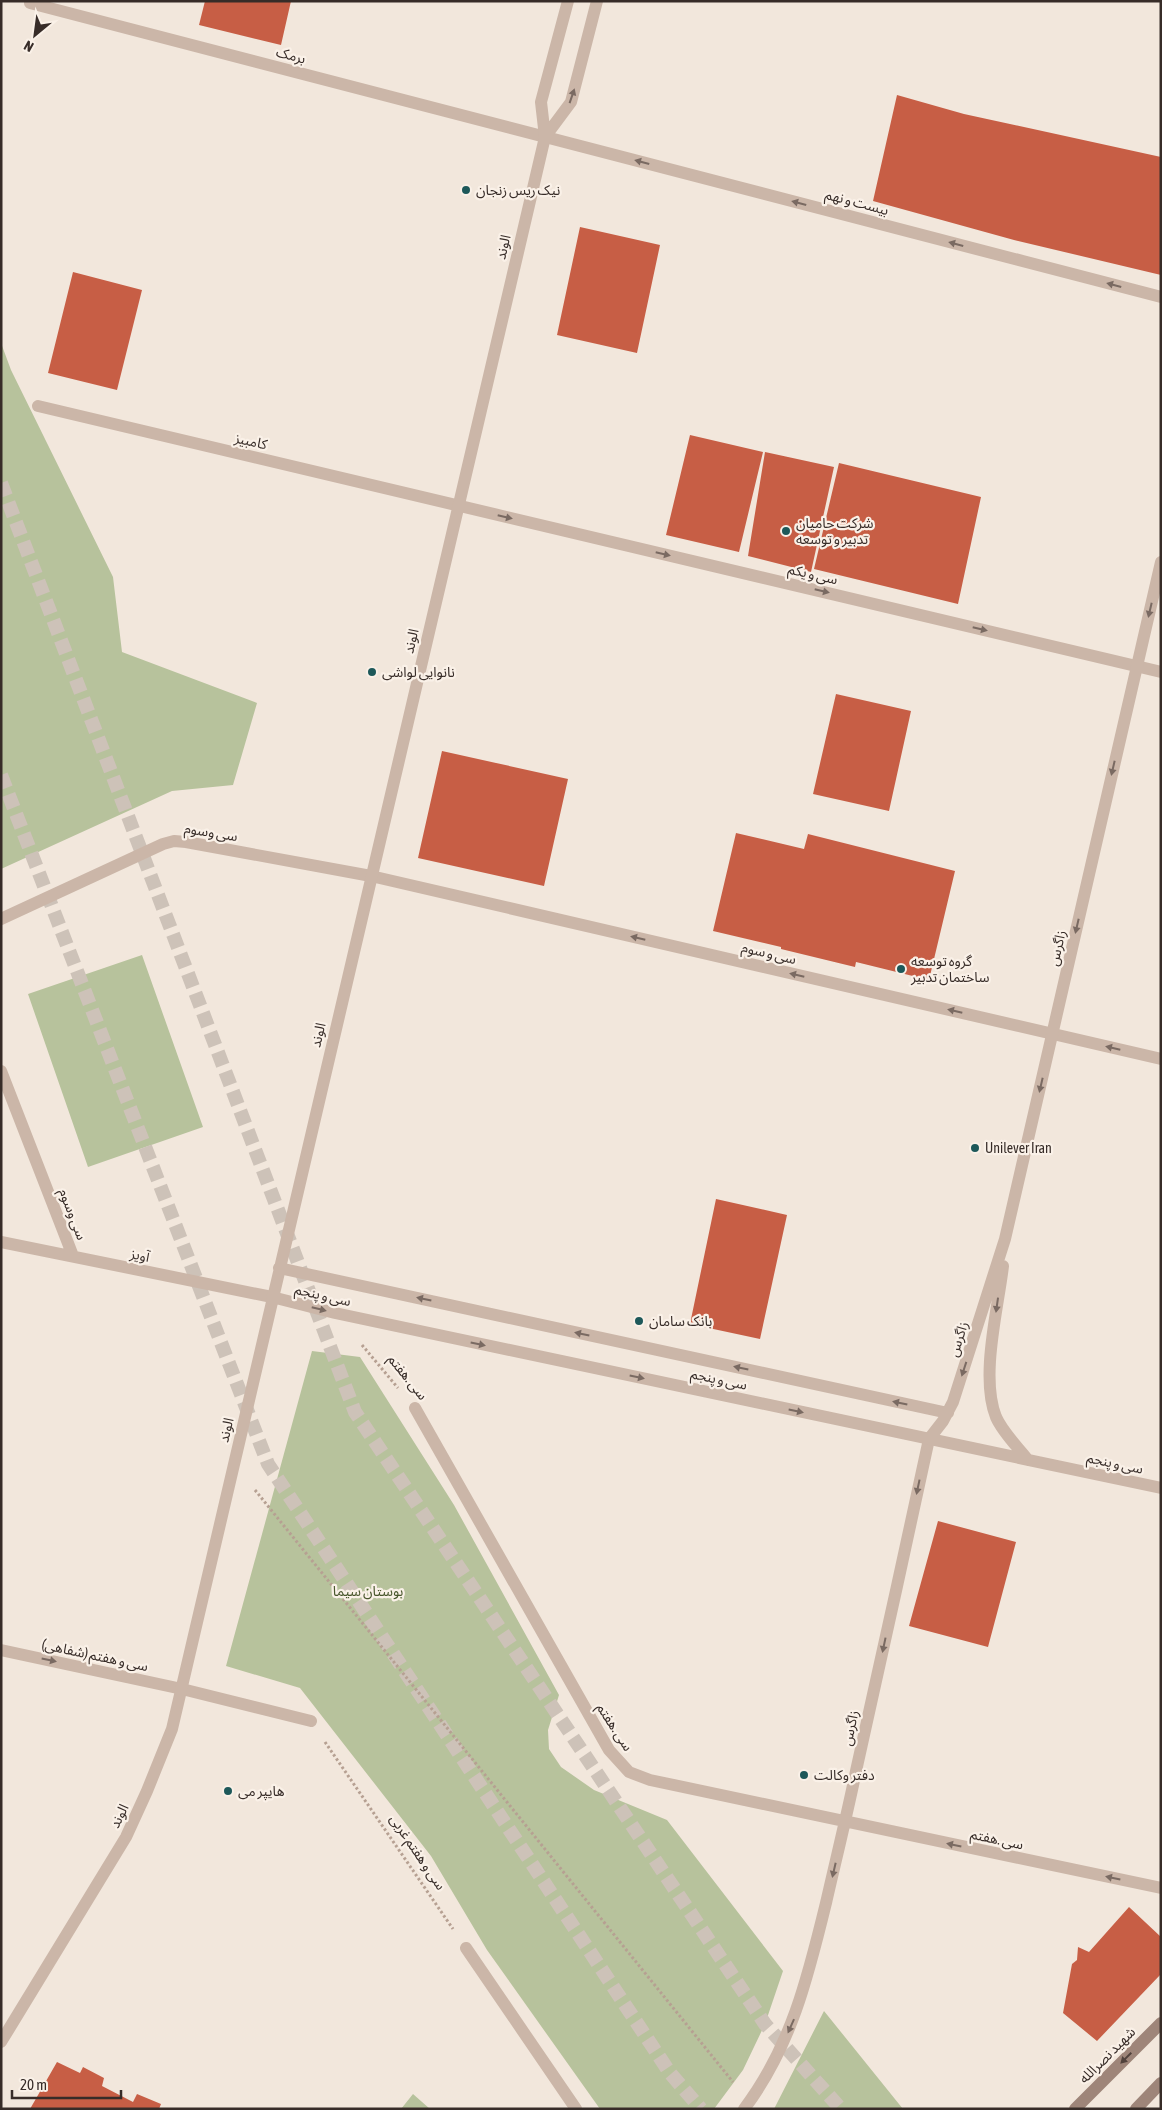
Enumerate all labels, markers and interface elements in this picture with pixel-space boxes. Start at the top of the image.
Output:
north arrow [10,10,60,60]
text: N [21,37,36,55]
street label: برمک [274,43,308,68]
one-way arrow [568,89,576,104]
one-way arrow [634,158,649,166]
place label: نیک ریس زنجان [476,182,560,199]
marker: نیک ریس زنجان [460,184,472,196]
street label: بیست و نهم [823,186,891,221]
one-way arrow [792,199,807,207]
street label: الوند [492,233,515,261]
one-way arrow [949,240,964,248]
one-way arrow [1106,281,1121,289]
street label: کامبیز [232,429,269,454]
one-way arrow [498,513,513,521]
place label: شرکت حامیان تدبیر و توسعه [796,515,874,548]
marker: شرکت حامیان تدبیر و توسعه [780,525,792,537]
one-way arrow [656,550,671,558]
street label: سی و یکم [786,561,839,590]
one-way arrow [814,587,829,595]
one-way arrow [1146,602,1154,617]
one-way arrow [972,625,987,633]
street label: الوند [400,627,423,655]
place label: نانوایی لواشی [382,664,455,681]
marker: نانوایی لواشی [366,666,378,678]
one-way arrow [1109,760,1117,775]
street label: سی وسوم [183,820,239,847]
one-way arrow [1073,919,1081,934]
street label: زاگرس [1045,929,1070,968]
one-way arrow [631,934,646,942]
street label: سی و سوم [739,939,798,970]
place label: گروه توسعه ساختمان تدبیر [910,953,989,986]
marker: گروه توسعه ساختمان تدبیر [895,963,907,975]
one-way arrow [789,971,804,979]
one-way arrow [947,1007,962,1015]
street label: الوند [307,1021,330,1049]
one-way arrow [1106,1044,1121,1052]
one-way arrow [1037,1077,1045,1092]
place label: Unilever Iran [985,1140,1052,1156]
marker: Unilever Iran [969,1142,981,1154]
street label: سی وسوم [53,1186,90,1243]
street label: آویز [128,1245,152,1266]
street label: سی و پنجم [293,1281,353,1312]
one-way arrow [416,1295,431,1303]
one-way arrow [993,1297,1001,1313]
one-way arrow [311,1305,326,1313]
place label: بانک سامان [649,1313,712,1330]
marker: بانک سامان [633,1315,645,1327]
street label: زاگرس [945,1319,972,1359]
one-way arrow [574,1329,590,1337]
one-way arrow [470,1340,486,1348]
street label: سی .هفتم [383,1351,431,1405]
one-way arrow [960,1361,967,1376]
one-way arrow [734,1364,749,1372]
street label: سی و پنجم [689,1365,749,1396]
one-way arrow [629,1373,644,1381]
one-way arrow [891,1398,907,1406]
one-way arrow [788,1407,803,1415]
street label: الوند [215,1416,238,1444]
street label: سی و پنجم [1085,1449,1145,1480]
one-way arrow [914,1479,922,1494]
park label: بوستان سیما [333,1583,403,1600]
street label: سی و هفتم (شفاهی) [40,1636,150,1677]
one-way arrow [880,1638,888,1653]
one-way arrow [41,1657,57,1665]
street label: سی .هفتم [591,1700,636,1756]
street label: زاگرس [838,1709,863,1747]
place label: دفتر وکالت [814,1767,875,1784]
marker: دفتر وکالت [798,1769,810,1781]
place label: هایپر می [238,1783,285,1801]
marker: هایپر می [222,1785,234,1797]
street label: الوند [106,1801,133,1831]
street label: سی و هفتم غربی [384,1811,449,1894]
street label: سی .هفتم [968,1826,1025,1855]
one-way arrow [946,1841,962,1849]
one-way arrow [830,1862,838,1877]
one-way arrow [1105,1874,1121,1882]
one-way arrow [786,2019,794,2033]
street label: شهید نصرالله [1076,2024,1139,2087]
one-way arrow [1121,2051,1133,2063]
scale bar [12,2068,121,2100]
text: 20 m [20,2076,47,2093]

